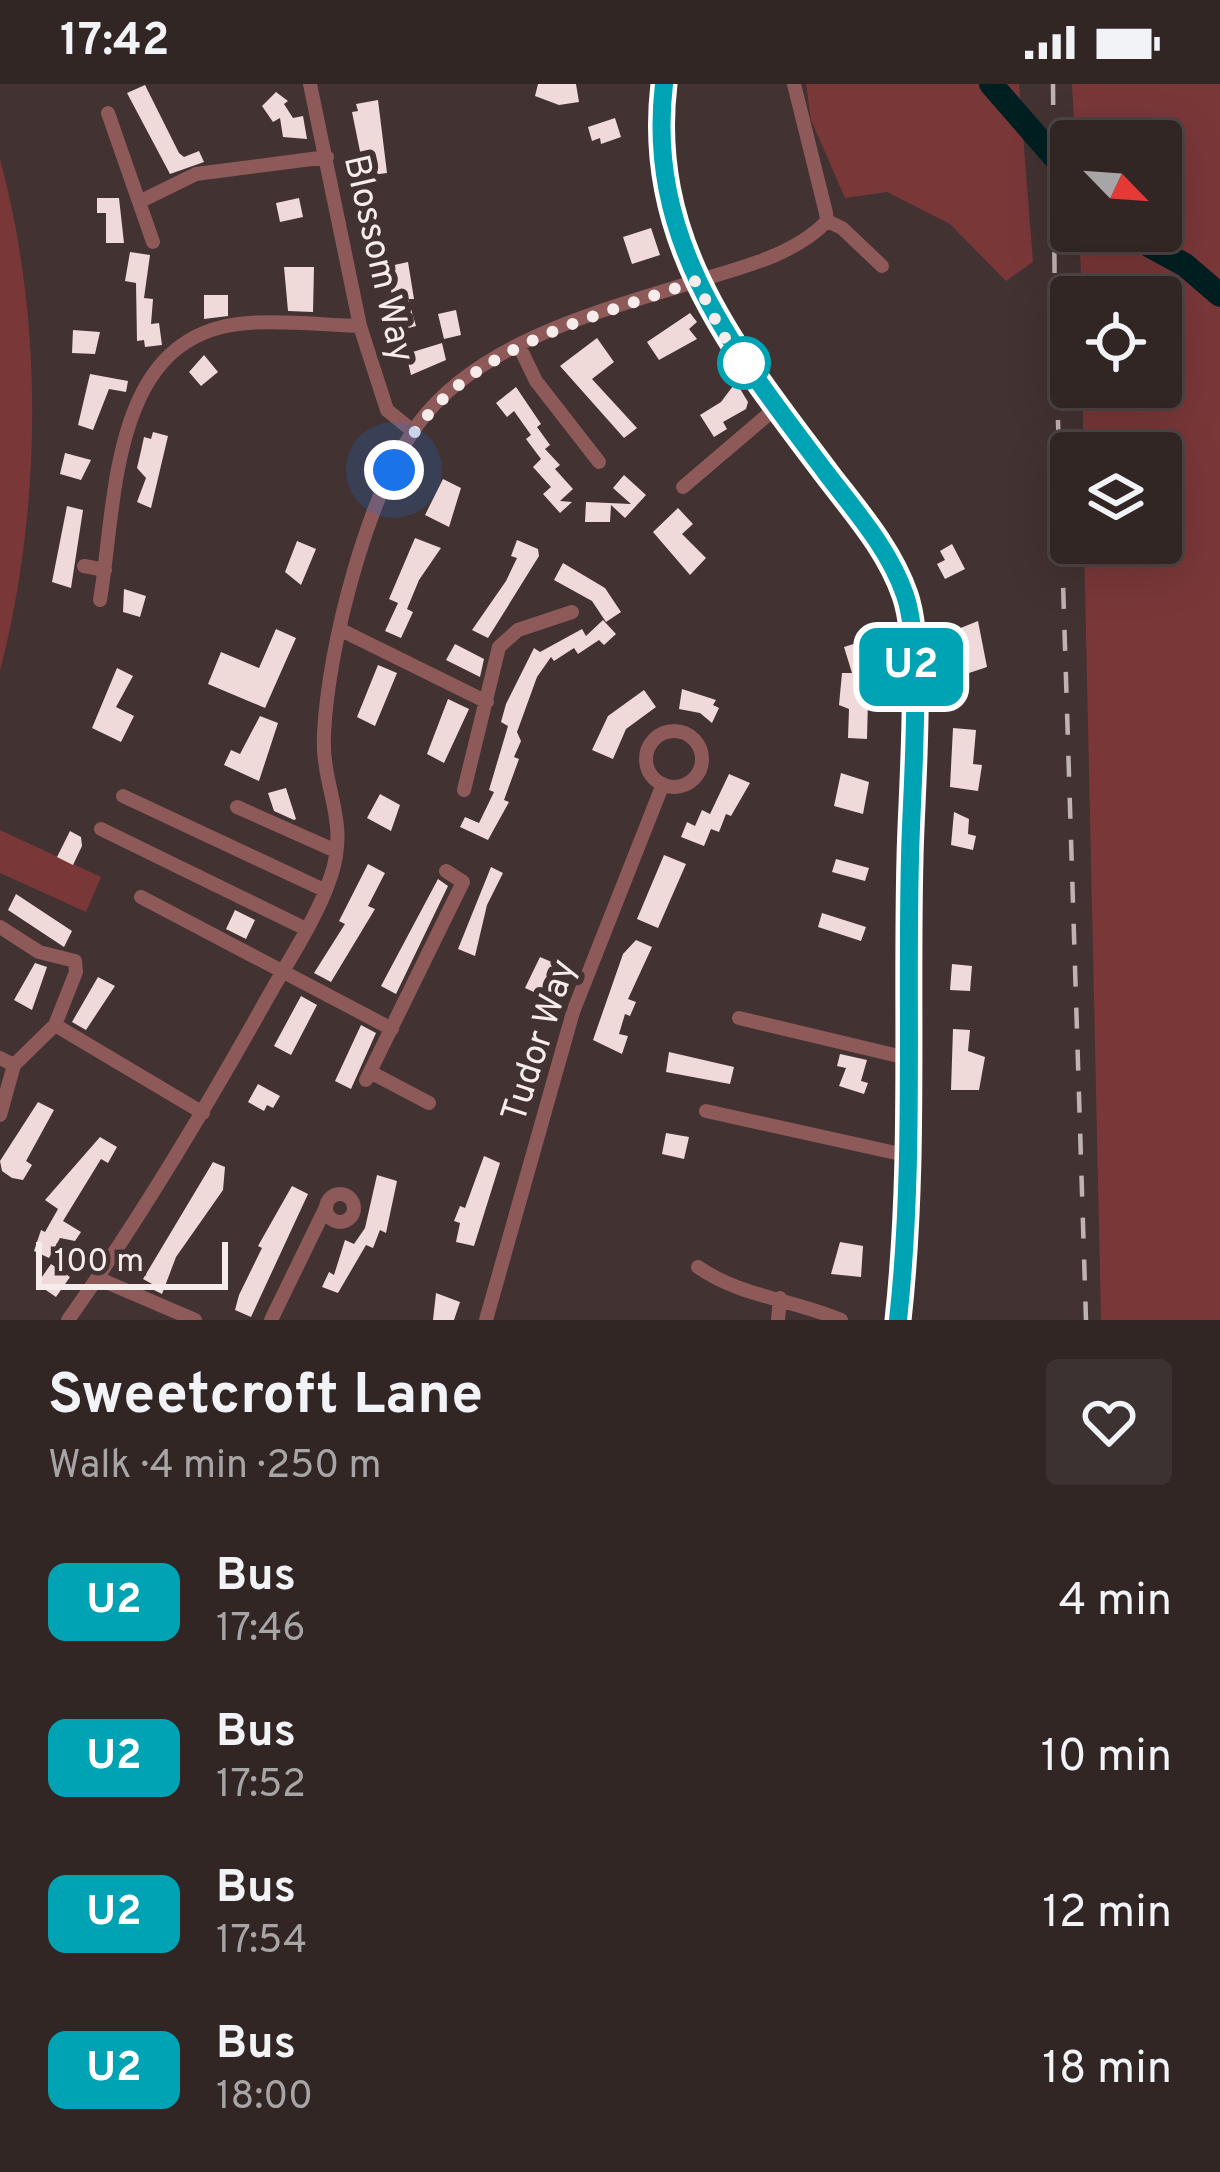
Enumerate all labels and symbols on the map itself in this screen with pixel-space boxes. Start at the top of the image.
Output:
north arrow [1050,120,1182,252]
street label: Blossom Way [331,151,423,367]
unlabelled marker [719,338,769,388]
your location [364,440,424,500]
line badge: U2 [857,628,965,706]
street label: Tudor Way [493,954,589,1129]
scale bar [36,1236,228,1289]

